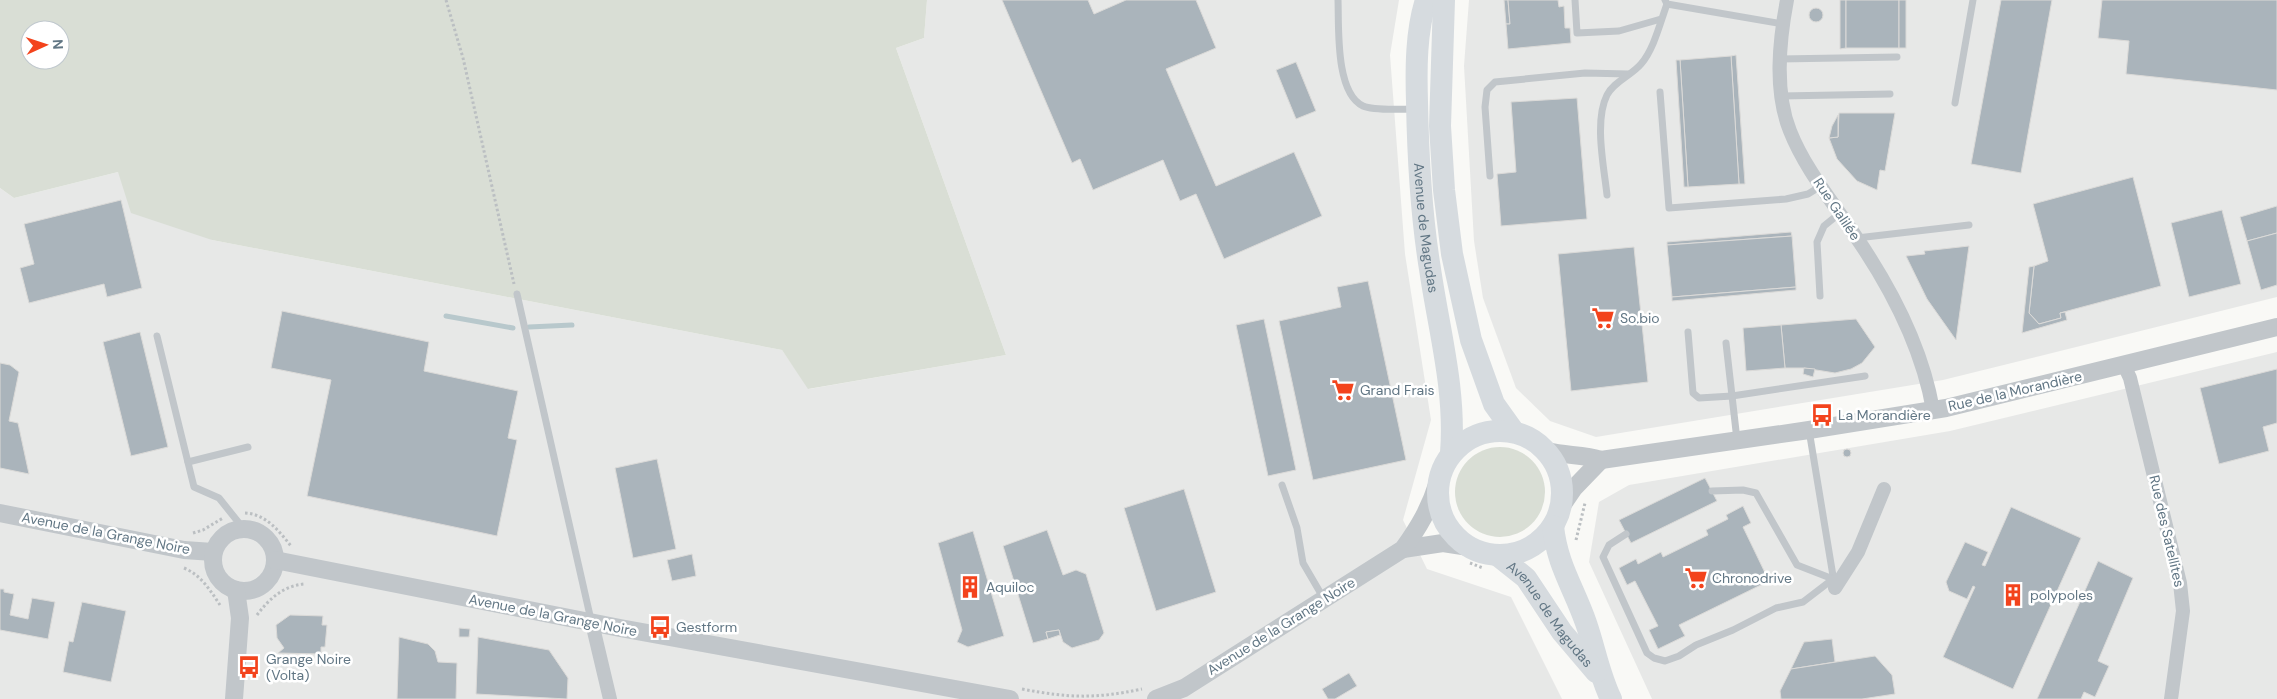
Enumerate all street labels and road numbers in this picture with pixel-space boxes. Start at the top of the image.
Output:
street label: Avenue de Magudas [1410,162,1443,294]
street label: Rue Galilée [1809,174,1865,244]
street label: Rue de la Morandière [1946,367,2084,415]
street label: Rue des Satellites [2145,473,2189,589]
street label: Avenue de la Grange Noire [20,508,192,558]
street label: Avenue de Magudas [1503,557,1597,671]
street label: Avenue de la Grange Noire [1204,573,1358,679]
street label: Avenue de la Grange Noire [467,590,639,640]

